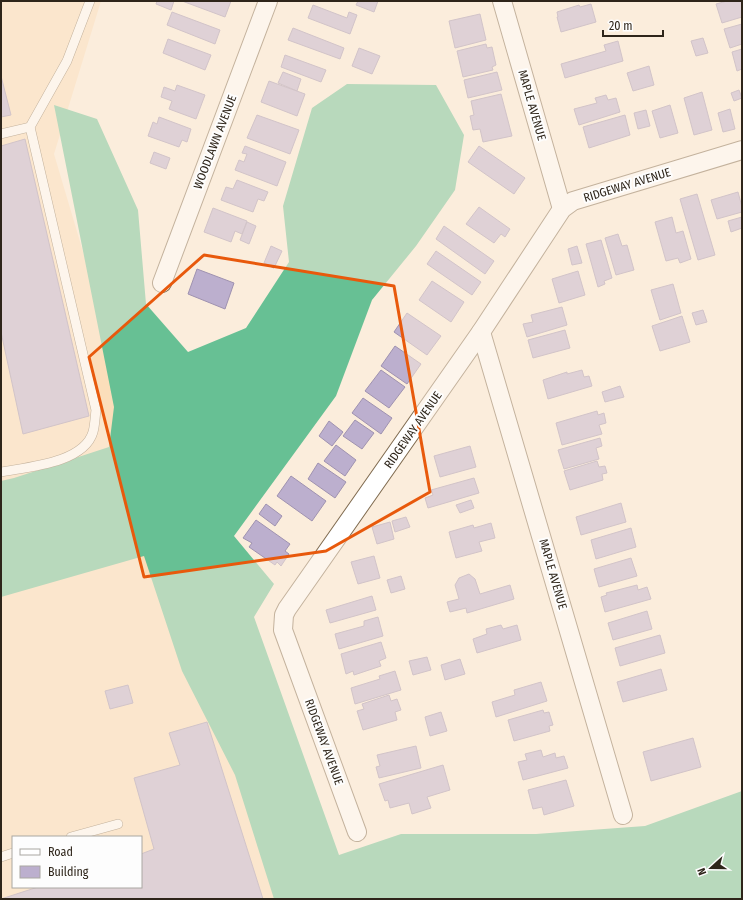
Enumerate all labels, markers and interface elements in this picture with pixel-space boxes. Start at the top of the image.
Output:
scale bar [603,12,663,38]
text: 20 m [609,19,633,33]
street label: MAPLE AVENUE [515,68,549,142]
street label: WOODLAWN AVENUE [191,93,240,191]
street label: RIDGEWAY AVENUE [582,165,673,205]
street label: RIDGEWAY AVENUE [381,389,445,471]
street label: MAPLE AVENUE [536,537,570,611]
street label: RIDGEWAY AVENUE [302,697,346,787]
legend [12,836,142,888]
text: Road [48,845,73,859]
north arrow [691,848,731,888]
text: Building [48,865,89,879]
text: N [695,866,709,877]

